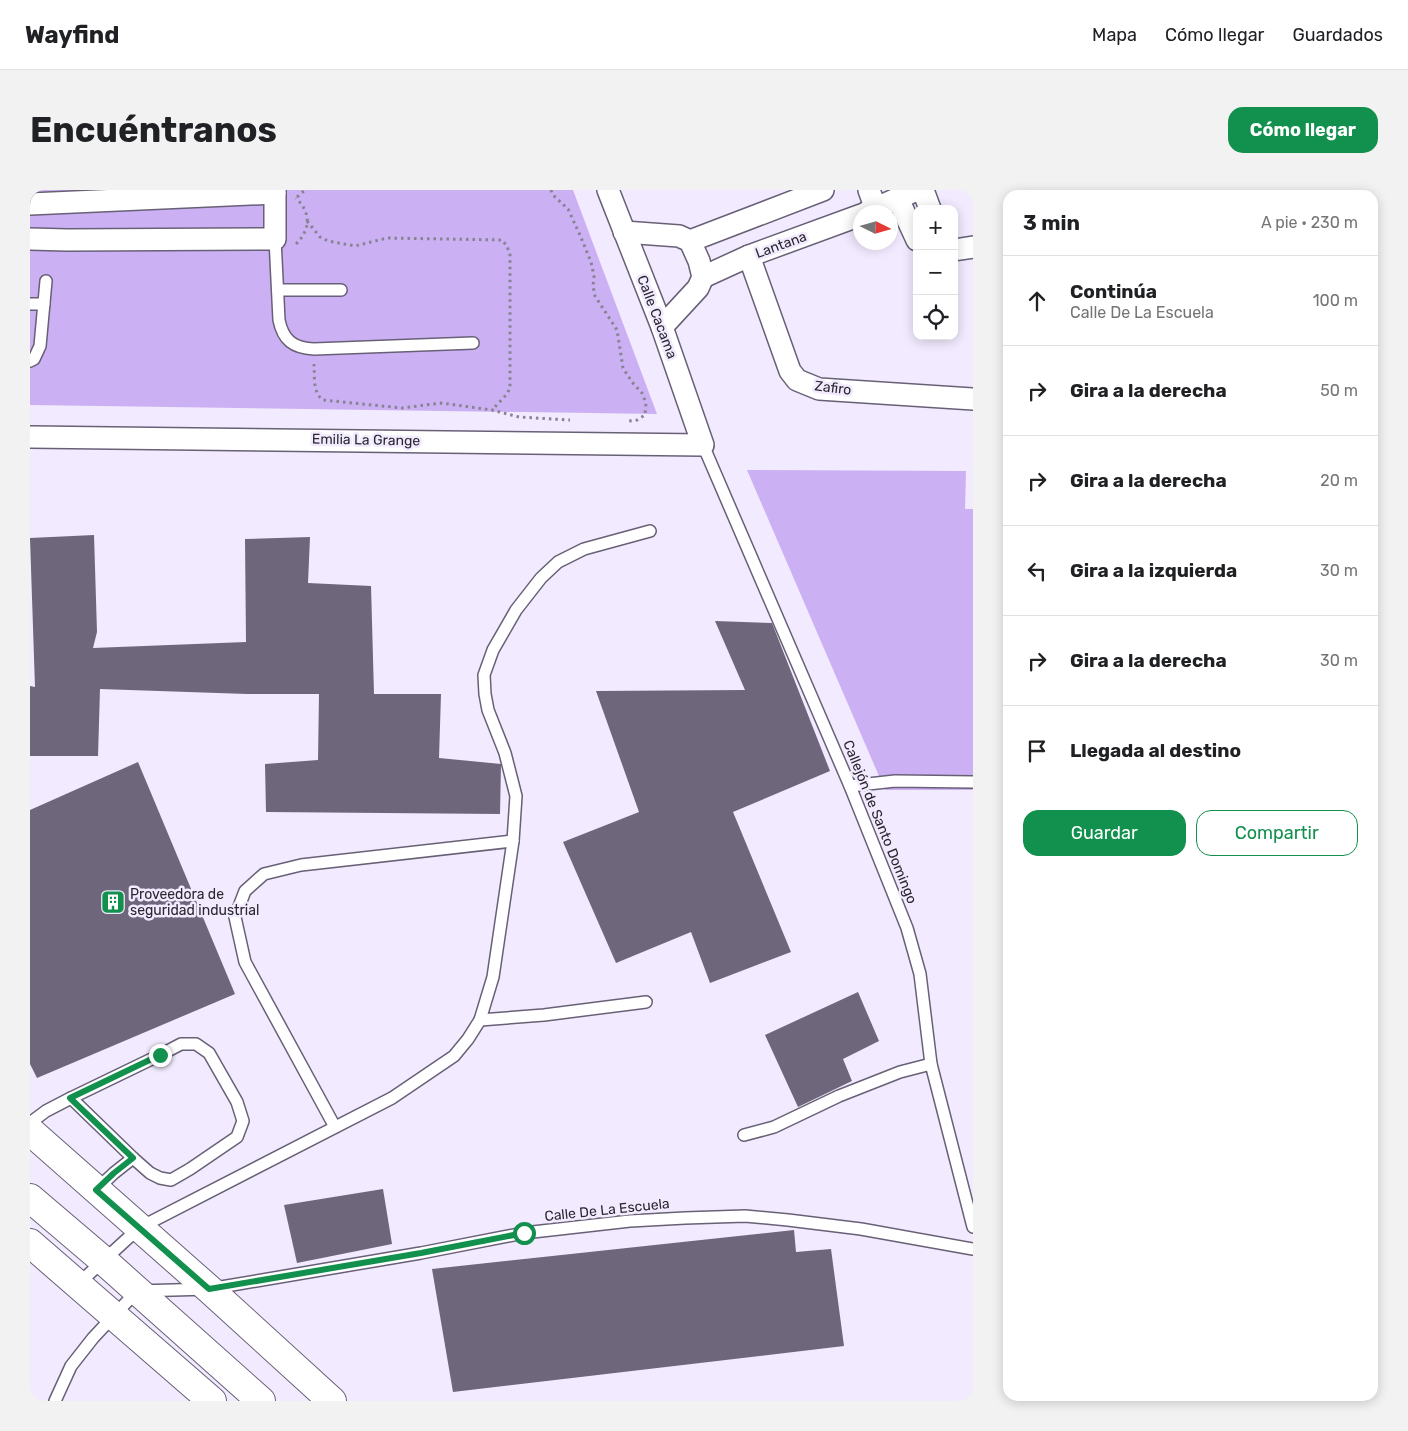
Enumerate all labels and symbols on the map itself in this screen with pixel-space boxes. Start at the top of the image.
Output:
north arrow [853,205,898,250]
street label: Lantana [753,228,809,262]
street label: Calle Cacama [633,273,681,361]
street label: Zafiro [814,377,852,399]
street label: Emilia La Grange [312,431,421,449]
street label: Callejón de Santo Domingo [839,738,921,906]
place label: Proveedora de seguridad industrial [130,886,259,919]
building icon: Proveedora de seguridad industrial [100,889,126,915]
route end [149,1044,172,1067]
street label: Calle De La Escuela [544,1195,670,1225]
route start [513,1222,536,1245]

